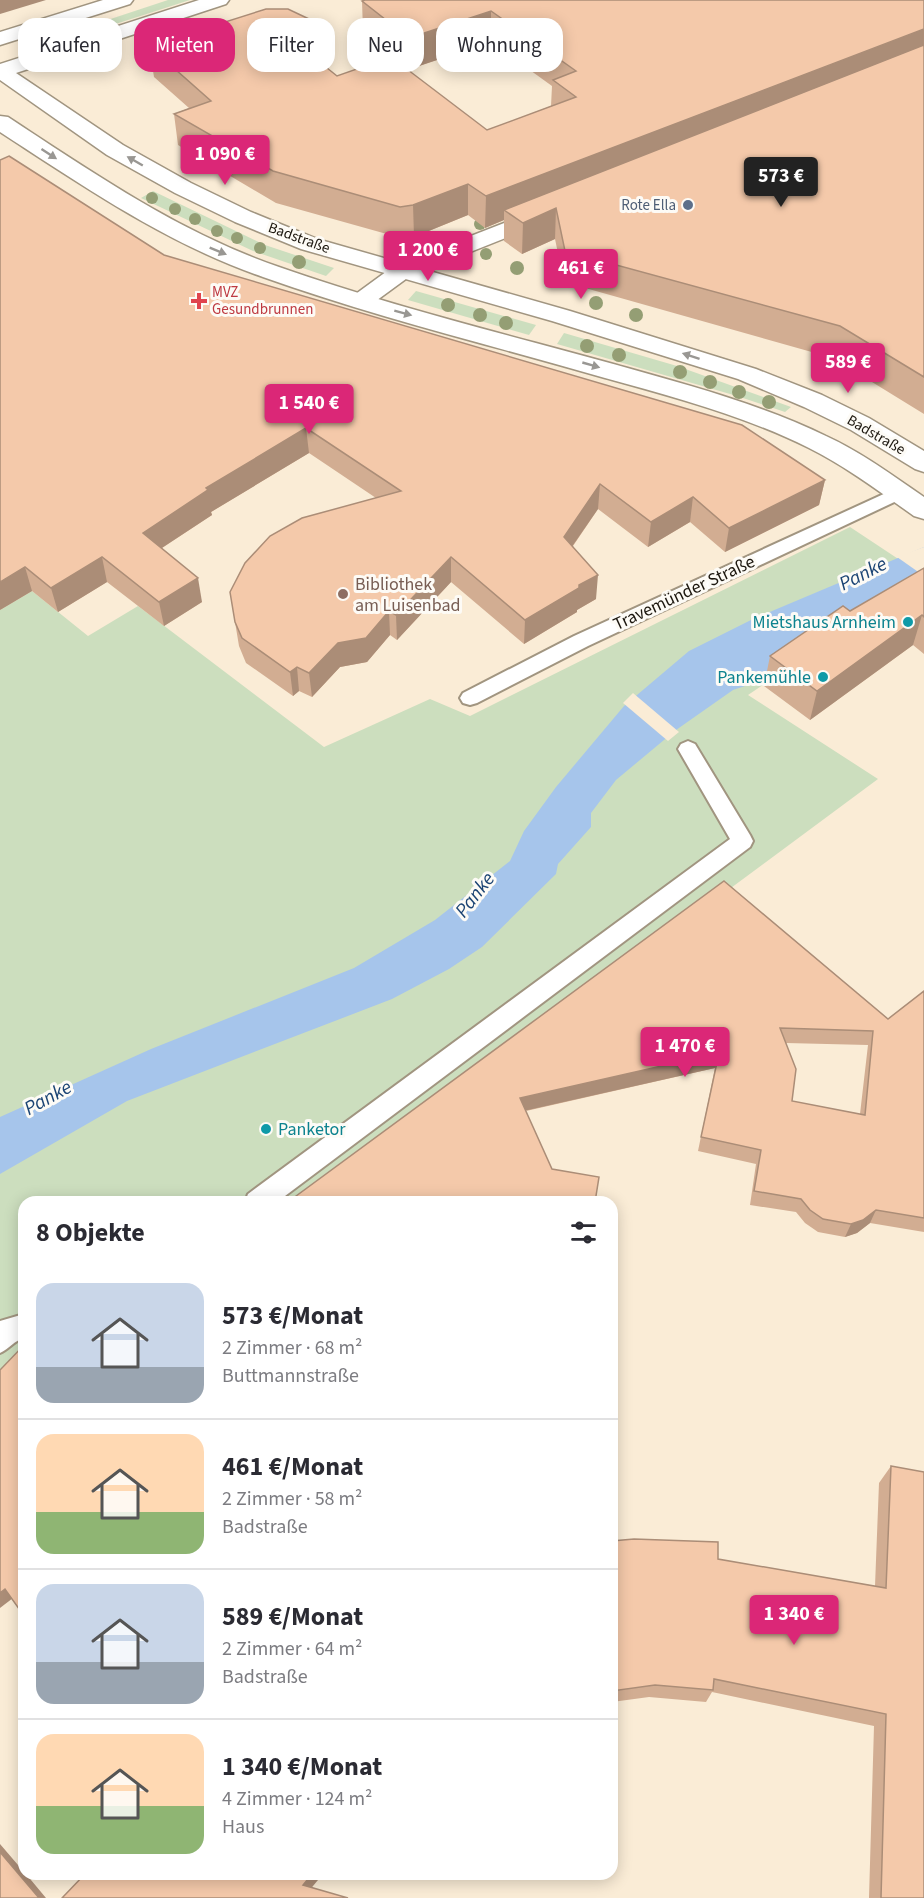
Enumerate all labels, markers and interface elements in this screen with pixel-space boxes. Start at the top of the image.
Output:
chip: Kaufen [18,18,122,72]
chip: Mieten [134,18,235,72]
chip: Filter [247,18,335,72]
chip: Neu [347,18,424,72]
chip: Wohnung [436,18,563,72]
pin: 1 090 € [170,135,280,186]
text: 1 090 € [195,140,255,168]
one-way arrow [41,148,57,159]
one-way arrow [126,156,143,166]
pin: 573 € [739,157,823,208]
text: 573 € [758,162,804,190]
place label: Rote Ella [621,195,676,216]
marker: Rote Ella [681,198,695,212]
street label: Badstraße [265,217,333,259]
pin: 1 200 € [373,231,483,282]
text: 1 200 € [398,236,458,264]
one-way arrow [209,247,227,256]
pin: 461 € [539,249,623,300]
text: 461 € [558,254,604,282]
place label: MVZ Gesundbrunnen [212,282,313,320]
marker: MVZ Gesundbrunnen [190,292,208,310]
one-way arrow [394,308,412,318]
pin: 589 € [806,343,890,394]
text: 589 € [825,348,871,376]
one-way arrow [682,351,700,360]
one-way arrow [582,361,600,370]
pin: 1 540 € [254,384,364,435]
text: 1 540 € [279,389,339,417]
street label: Badstraße [843,410,909,460]
street label: Travemünder Straße [609,549,759,637]
water label: Panke [834,550,892,598]
place label: Bibliothek am Luisenbad [355,572,460,618]
marker: Bibliothek am Luisenbad [336,587,350,601]
place label: Mietshaus Arnheim [753,610,896,635]
marker: Mietshaus Arnheim [901,615,915,629]
place label: Pankemühle [717,665,811,690]
marker: Pankemühle [816,670,830,684]
water label: Panke [448,866,502,924]
pin: 1 470 € [630,1027,740,1078]
text: 1 470 € [655,1032,715,1060]
water label: Panke [19,1073,77,1123]
place label: Panketor [278,1117,346,1142]
marker: Panketor [259,1122,273,1136]
text: 8 Objekte [36,1214,145,1251]
icon: filters [567,1216,600,1249]
text: 573 €/Monat [222,1297,363,1334]
icon: home [84,1307,156,1379]
text: 2 Zimmer · 68 m² [222,1334,362,1362]
text: Buttmannstraße [222,1362,359,1390]
text: 461 €/Monat [222,1448,363,1485]
icon: home [84,1458,156,1530]
text: 2 Zimmer · 58 m² [222,1485,362,1513]
text: Badstraße [222,1513,308,1541]
pin: 1 340 € [739,1595,849,1646]
text: 589 €/Monat [222,1598,363,1635]
text: 1 340 € [764,1600,824,1628]
icon: home [84,1608,156,1680]
text: 2 Zimmer · 64 m² [222,1635,362,1663]
text: Badstraße [222,1663,308,1691]
text: 1 340 €/Monat [222,1748,382,1785]
icon: home [84,1758,156,1830]
text: 4 Zimmer · 124 m² [222,1785,372,1813]
text: Haus [222,1813,264,1841]

